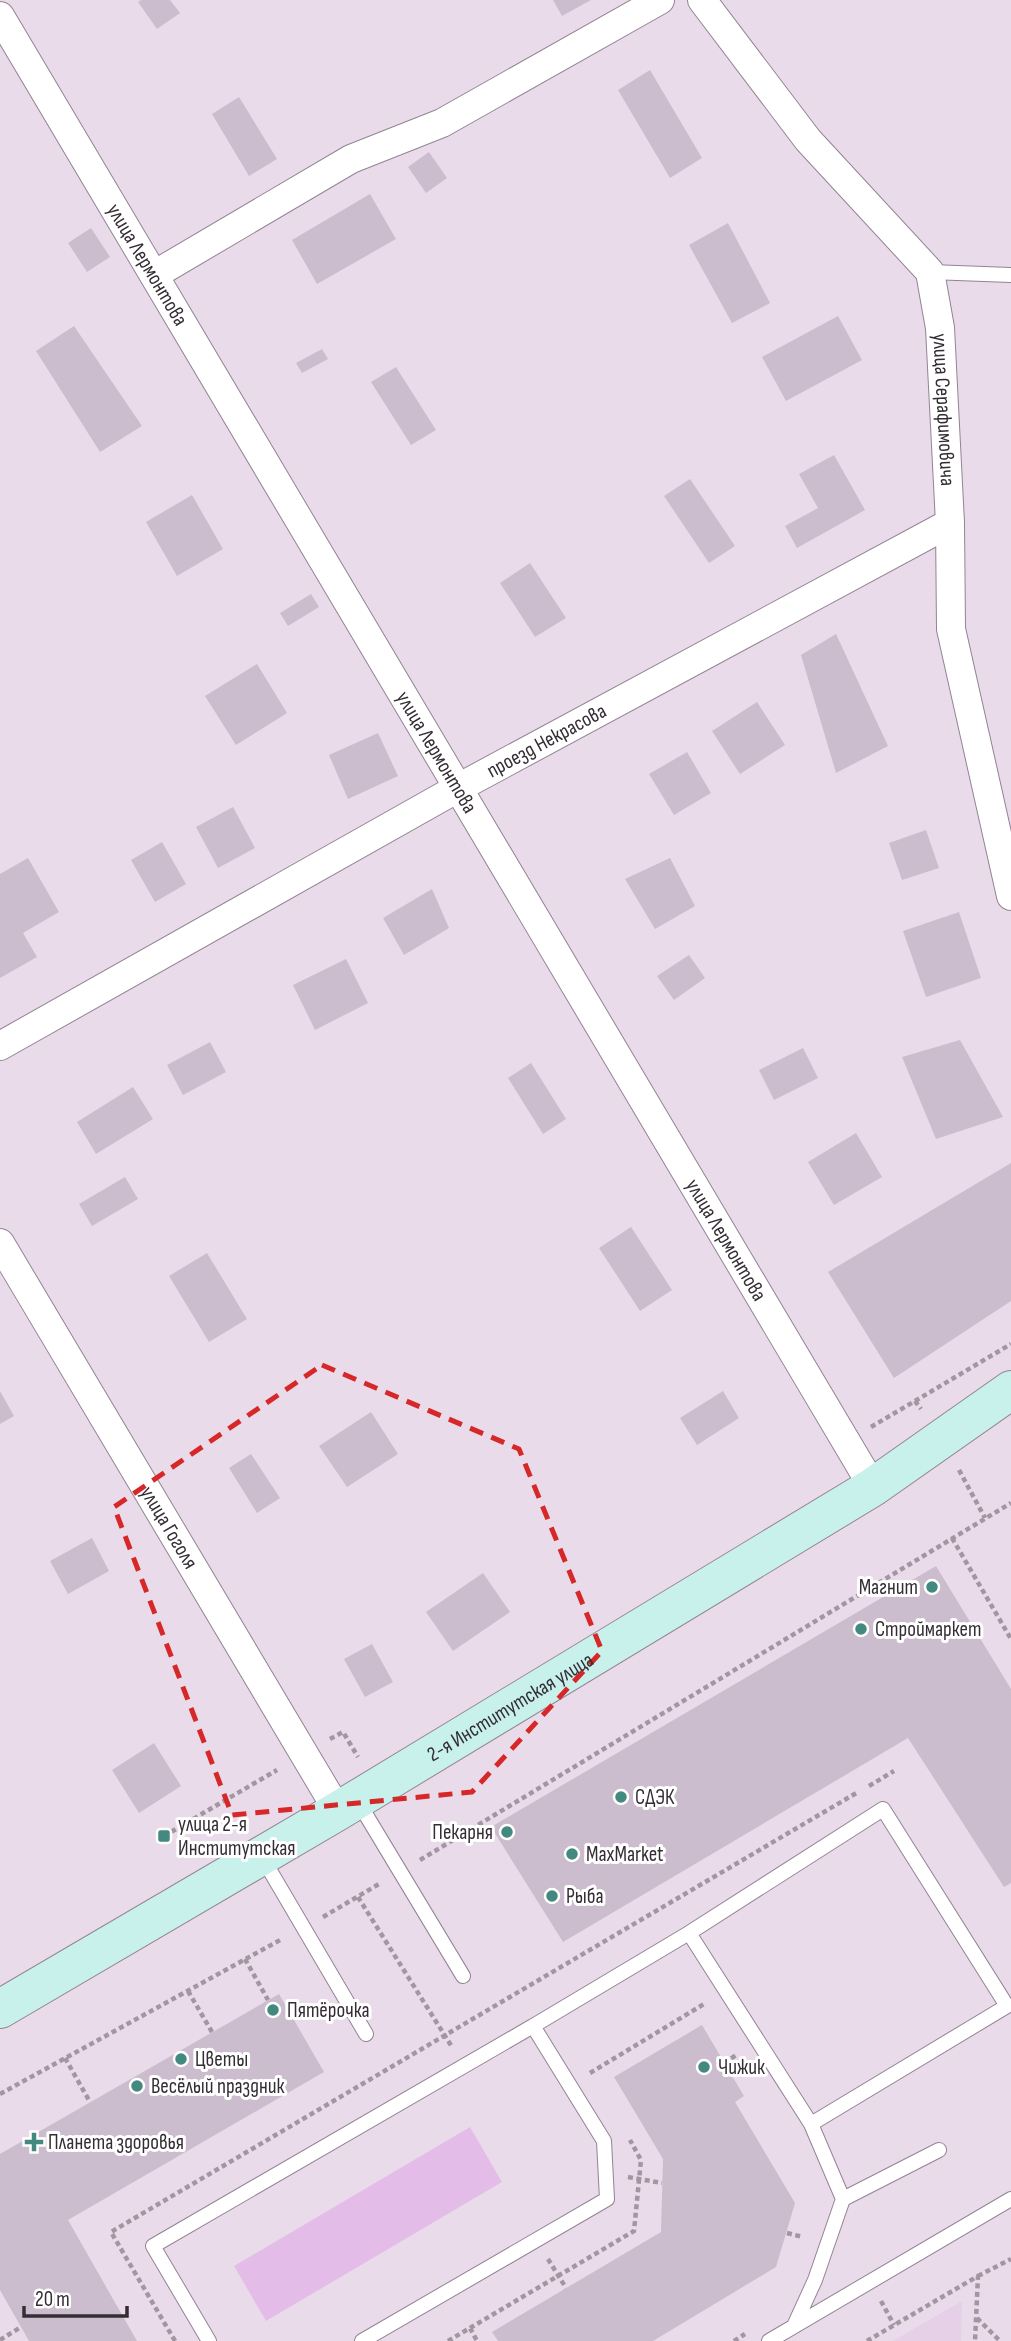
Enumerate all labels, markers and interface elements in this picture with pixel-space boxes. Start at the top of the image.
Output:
street label: улица Лермонтова [102,199,193,330]
street label: улица Серафимовича [928,333,961,487]
street label: улица Лермонтова [391,687,483,818]
street label: проезд Некрасова [482,698,610,783]
street label: улица Лермонтова [680,1174,772,1305]
street label: улица Гоголя [135,1482,203,1573]
place label: Магнит [859,1575,918,1600]
marker: Магнит [924,1579,940,1595]
place label: Строймаркет [875,1617,981,1642]
marker: Строймаркет [853,1621,869,1637]
street label: 2-я Институтская улица [422,1647,598,1767]
place label: СДЭК [635,1785,675,1810]
marker: СДЭК [613,1789,629,1805]
place label: улица 2-я Институтская [178,1812,296,1861]
place label: Пекарня [432,1820,493,1845]
marker: Пекарня [499,1824,515,1840]
marker: улица 2-я Институтская [156,1828,172,1844]
place label: MaxMarket [586,1842,664,1867]
marker: MaxMarket [564,1846,580,1862]
place label: Рыба [566,1884,604,1909]
marker: Рыба [544,1888,560,1904]
place label: Пятёрочка [287,1998,370,2023]
marker: Пятёрочка [265,2002,281,2018]
place label: Цветы [195,2047,248,2072]
marker: Цветы [173,2051,189,2067]
place label: Чижик [718,2055,765,2080]
marker: Чижик [696,2059,712,2075]
place label: Весёлый праздник [151,2074,284,2099]
marker: Весёлый праздник [129,2078,145,2094]
place label: Планета здоровья [48,2130,184,2155]
marker: Планета здоровья [26,2134,42,2150]
scale bar [24,2274,128,2318]
text: 20 m [35,2287,70,2312]

